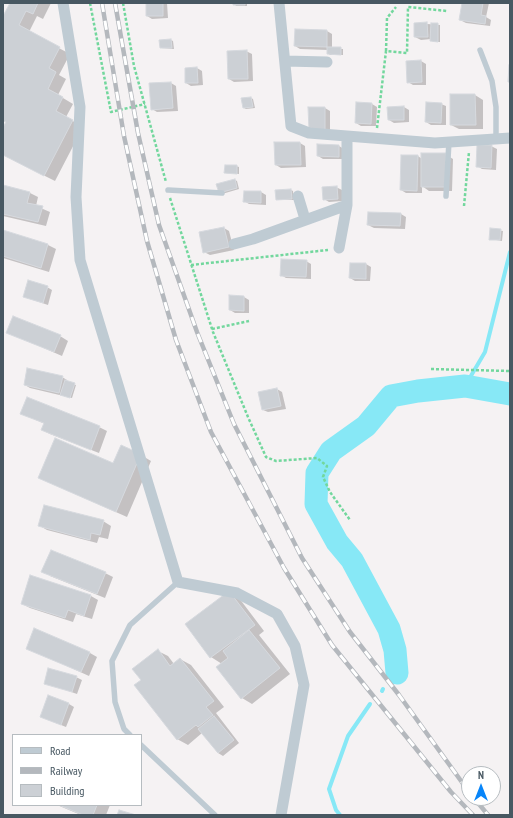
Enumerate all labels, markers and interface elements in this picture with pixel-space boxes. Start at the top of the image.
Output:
legend [12,734,142,806]
text: Road [50,743,70,758]
text: Railway [50,763,82,778]
north arrow [461,766,501,806]
text: N [478,768,484,782]
text: Building [50,783,85,798]

